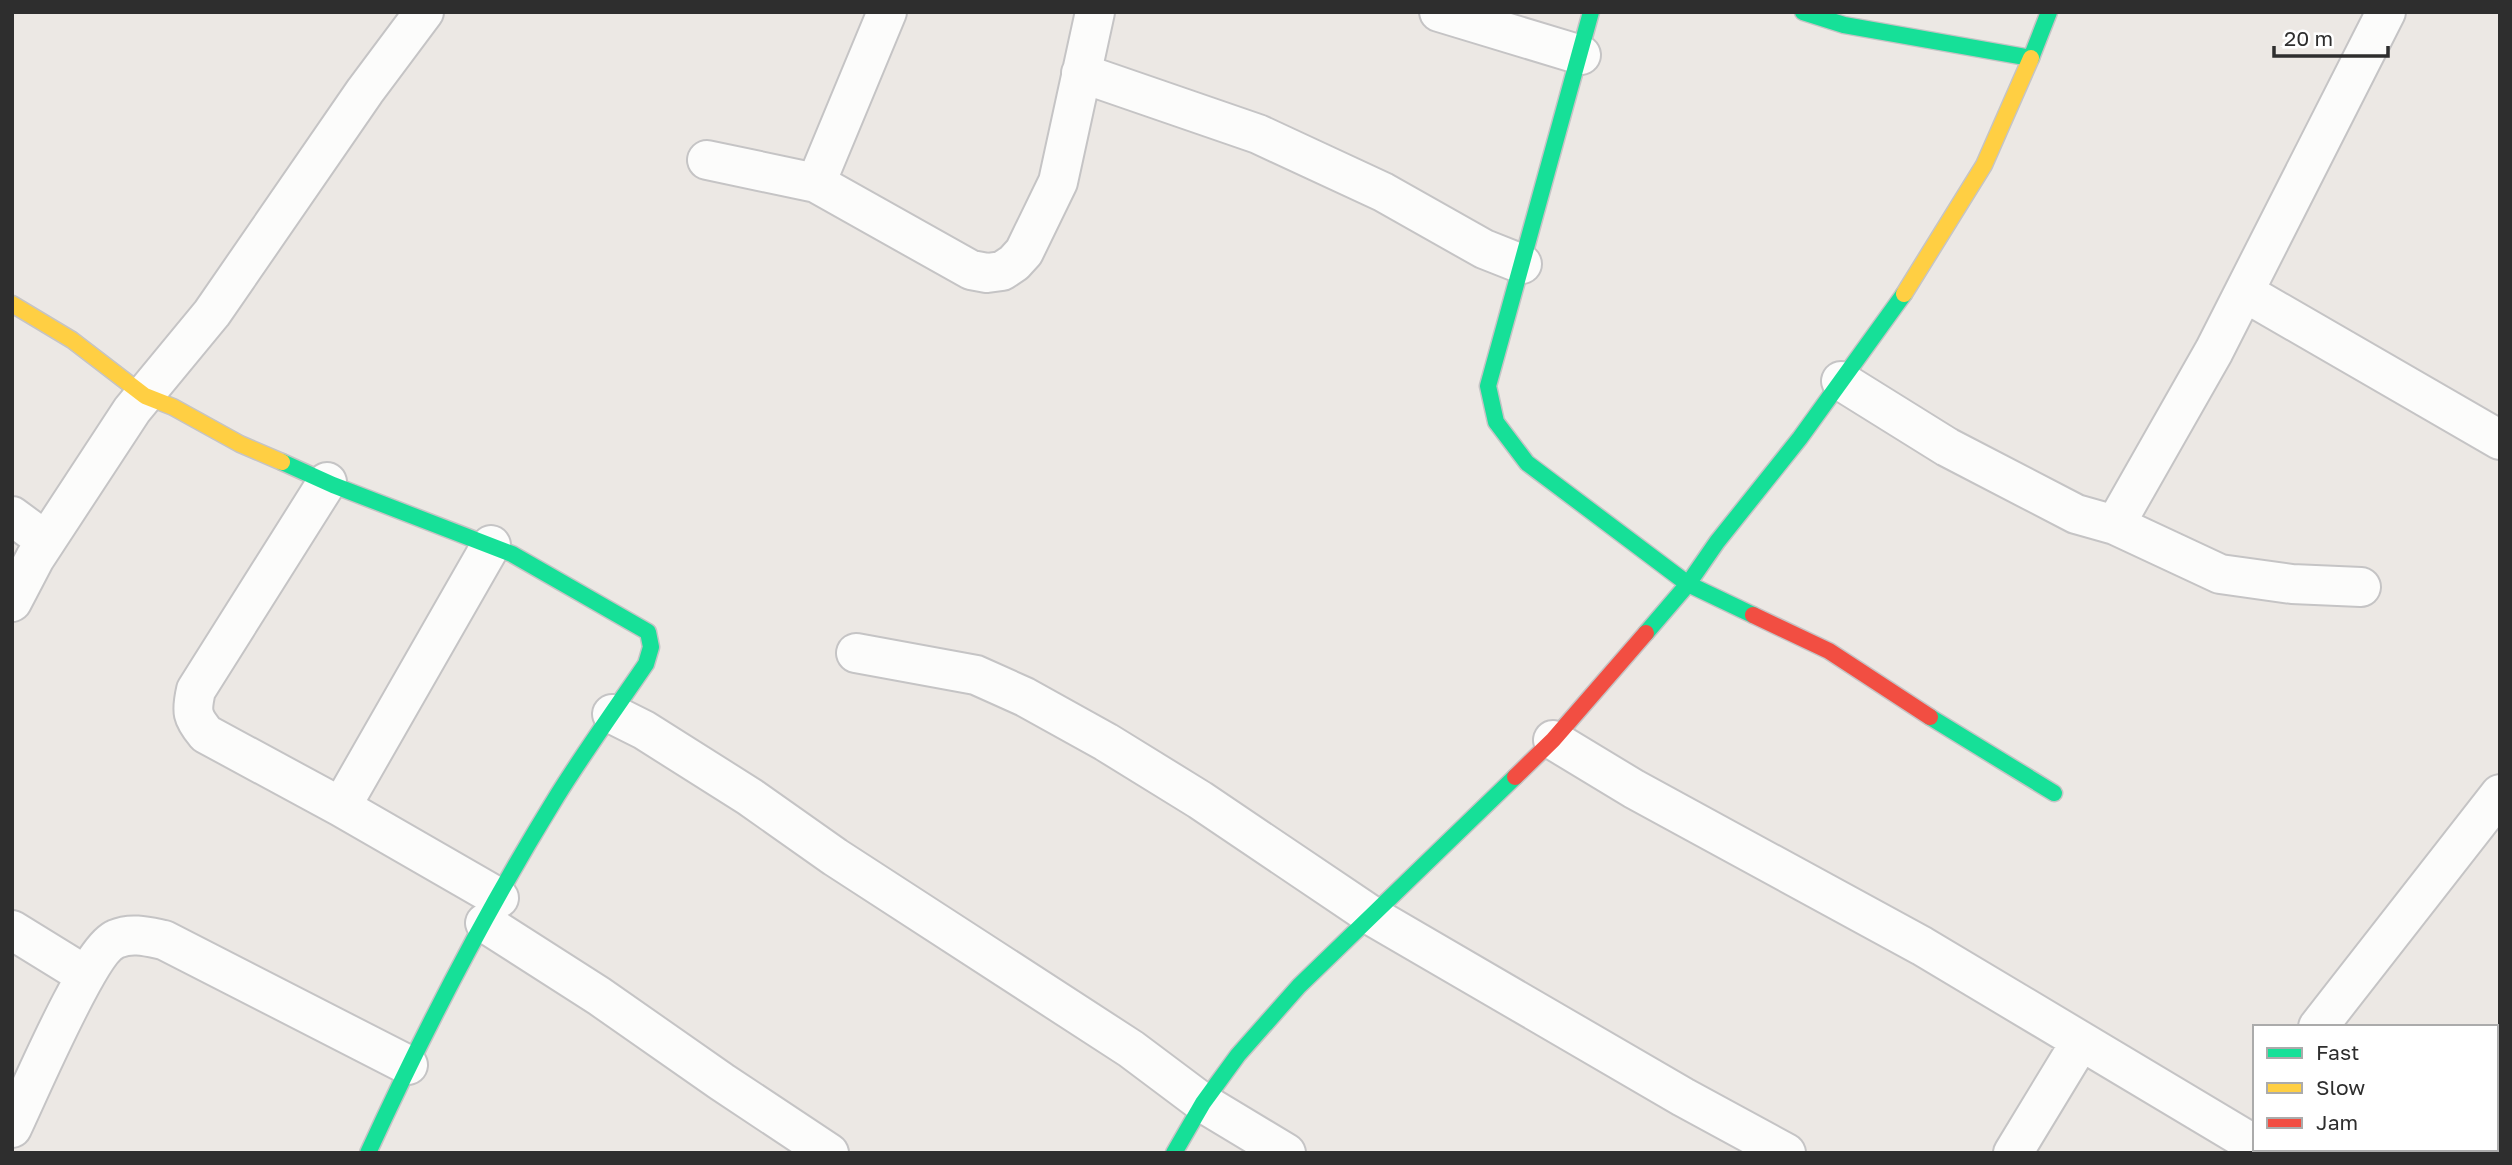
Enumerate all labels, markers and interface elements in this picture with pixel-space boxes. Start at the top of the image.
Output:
scale bar [2274,14,2388,58]
text: 20 m [2284,25,2333,51]
legend [2253,1025,2498,1151]
text: Fast [2316,1039,2359,1065]
text: Slow [2316,1074,2365,1100]
text: Jam [2316,1109,2358,1135]

